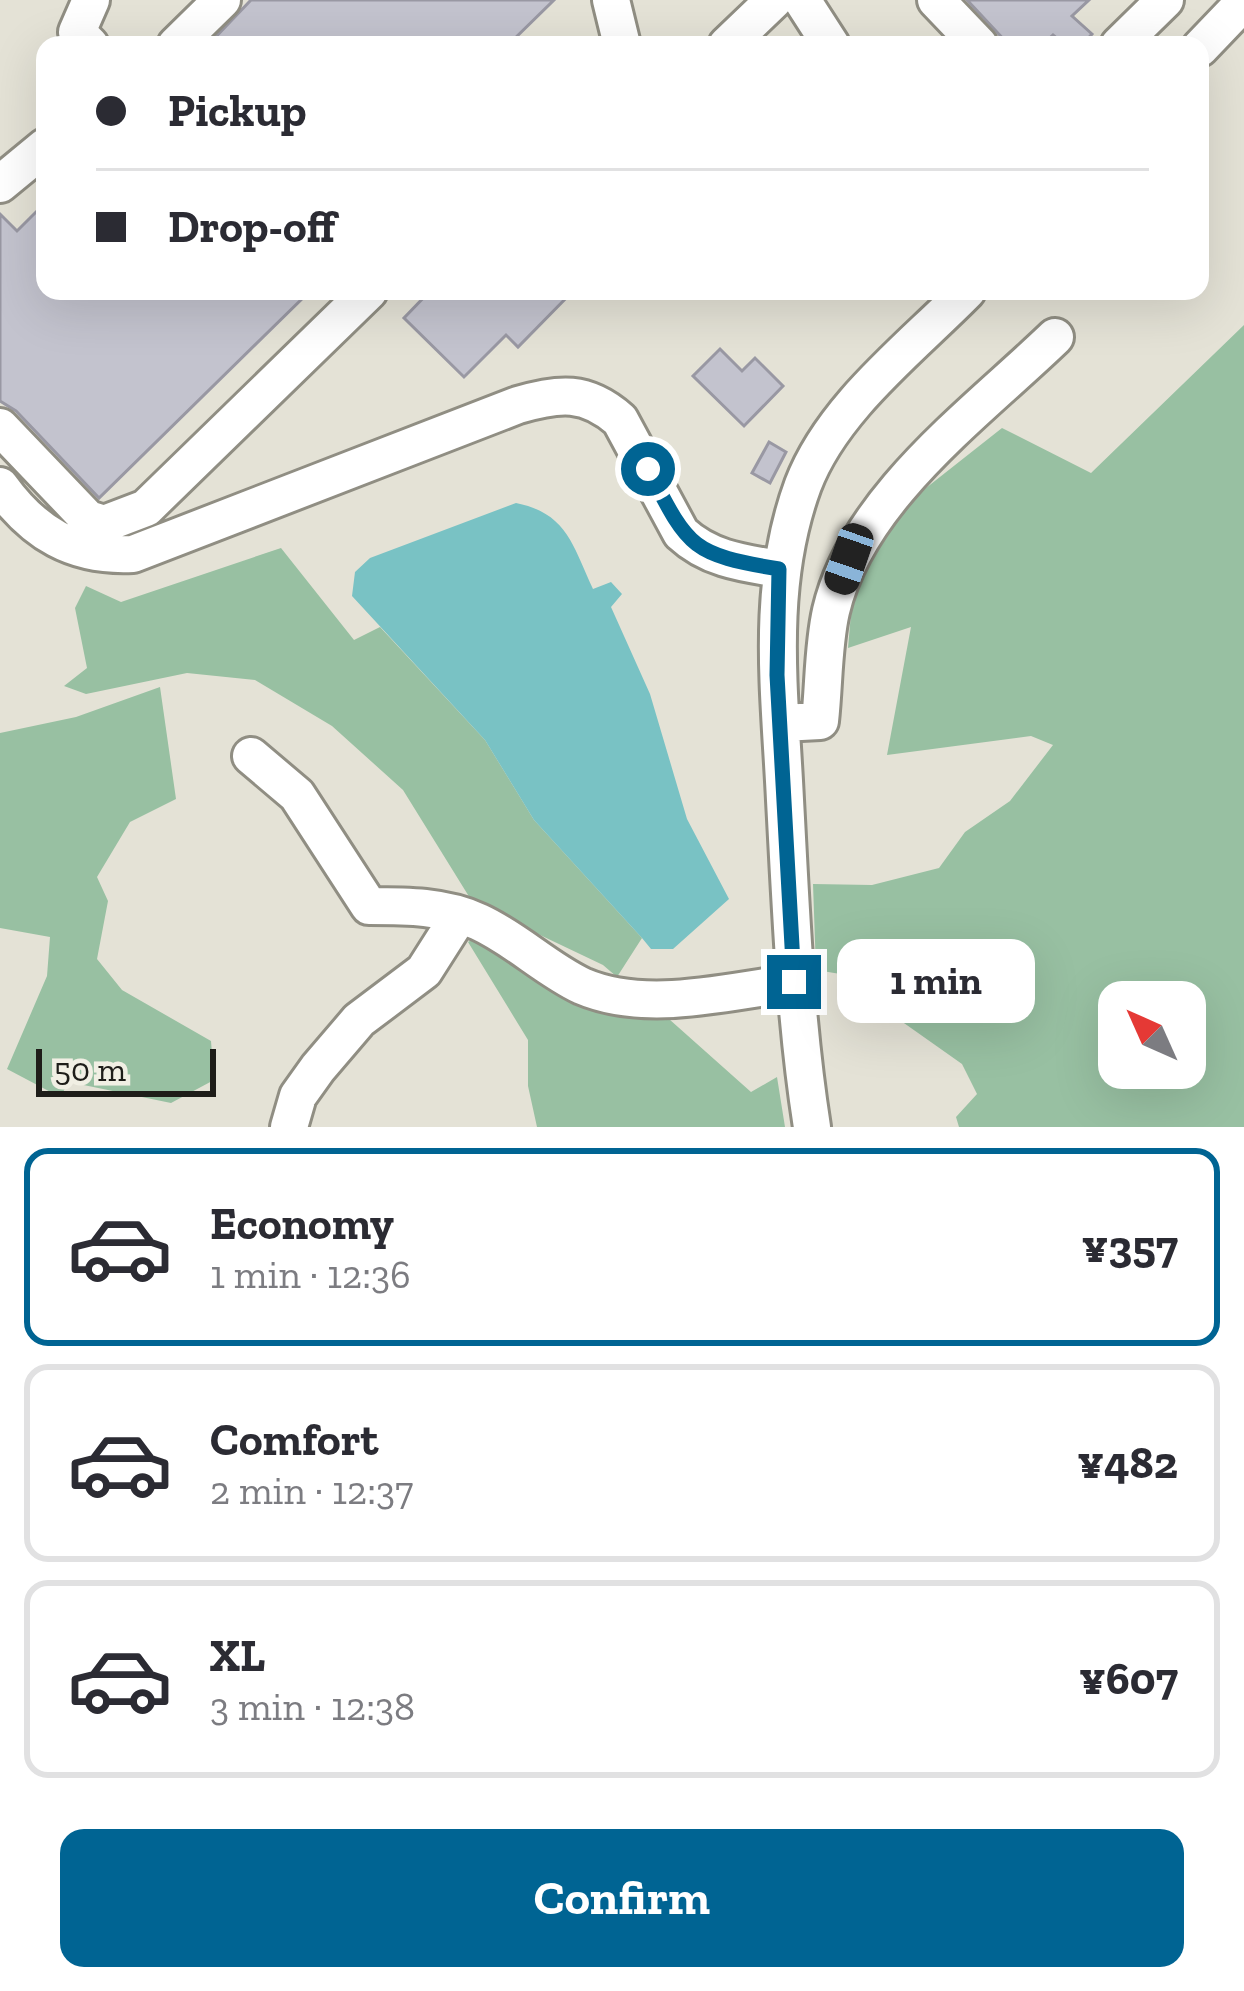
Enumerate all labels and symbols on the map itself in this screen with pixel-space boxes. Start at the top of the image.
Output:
route start [621,442,675,496]
car [820,519,878,599]
callout: 1 min [836,940,1034,1024]
route end [767,955,821,1009]
north arrow [1098,981,1206,1089]
scale bar [36,1043,216,1096]

